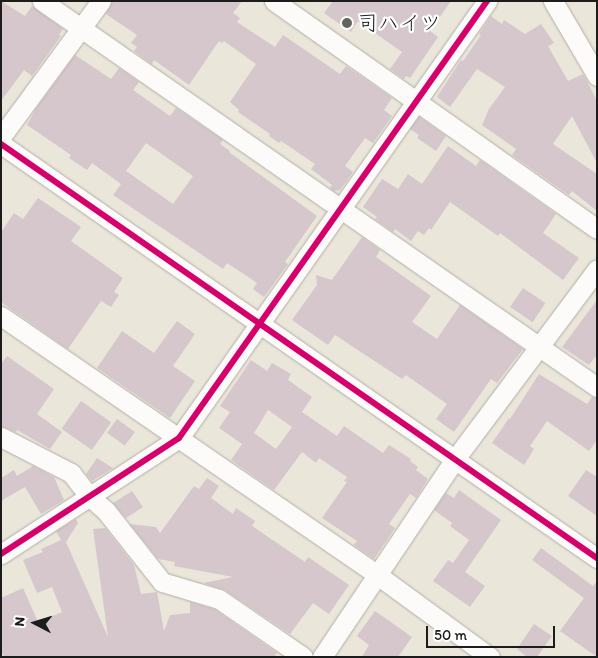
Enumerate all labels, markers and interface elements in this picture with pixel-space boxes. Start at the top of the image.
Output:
place label: 司ハイツ [357,10,441,36]
marker: 司ハイツ [341,17,353,29]
north arrow [10,598,60,648]
text: N [11,616,28,627]
scale bar [428,616,557,648]
text: 50 m [434,626,467,644]

